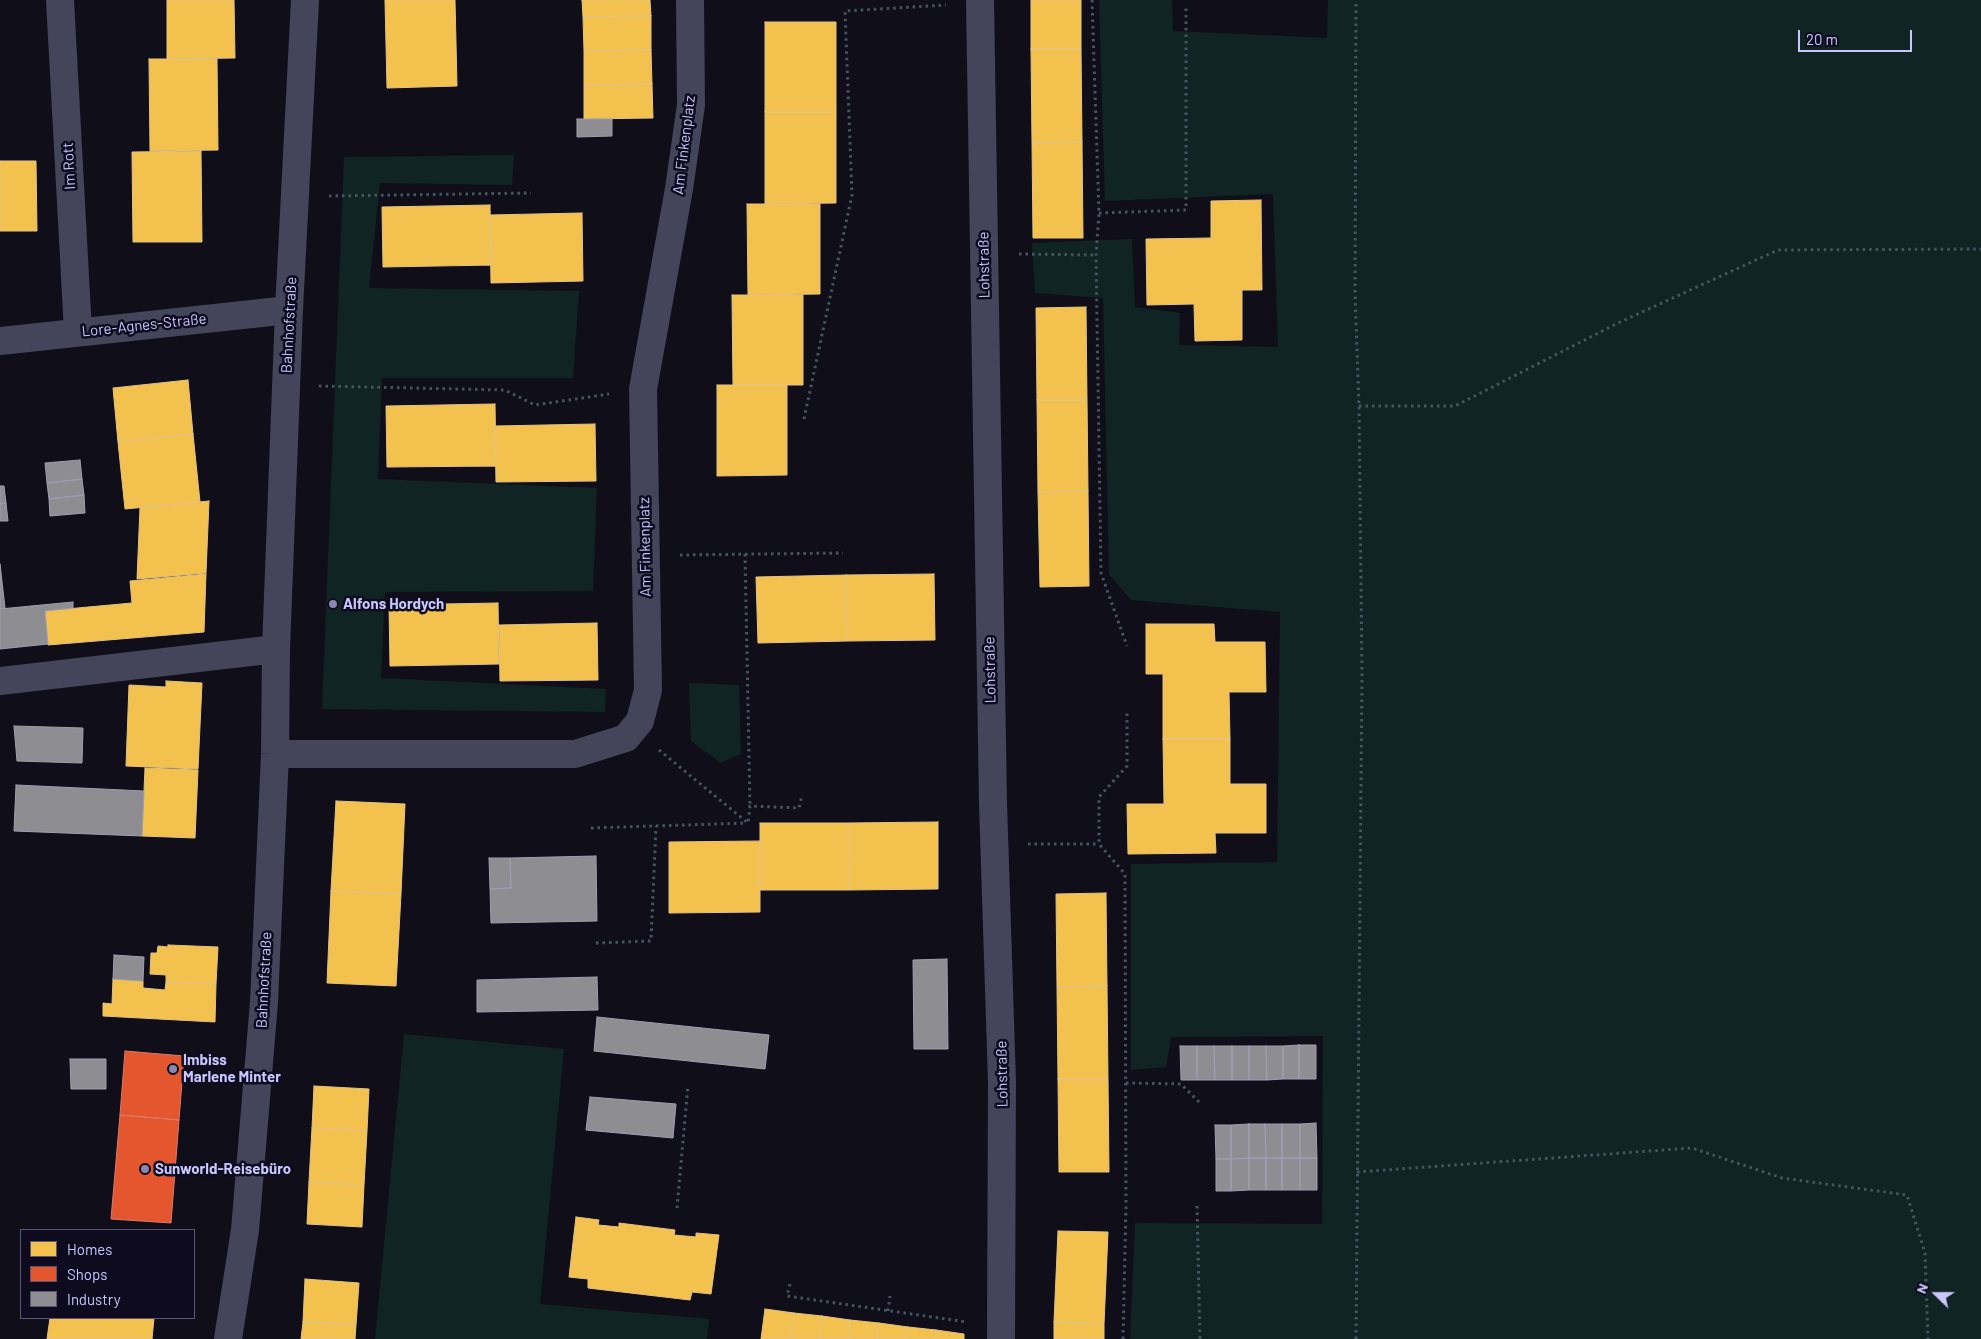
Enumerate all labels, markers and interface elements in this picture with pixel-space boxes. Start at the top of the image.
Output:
scale bar [1801,20,1915,52]
text: 20 m [1806,30,1838,48]
street label: Am Finkenplatz [669,94,699,196]
street label: Im Rott [59,142,79,190]
street label: Lohstraße [974,231,994,299]
street label: Bahnhofstraße [277,276,301,374]
street label: Lore-Agnes-Straße [81,309,207,341]
street label: Am Finkenplatz [635,497,655,597]
place label: Alfons Hordych [343,595,444,613]
marker: Alfons Hordych [327,598,339,610]
street label: Lohstraße [980,636,1000,704]
street label: Bahnhofstraße [252,931,276,1029]
street label: Lohstraße [992,1040,1012,1108]
place label: Imbiss Marlene Minter [183,1051,281,1086]
marker: Imbiss Marlene Minter [167,1063,179,1075]
place label: Sunworld-Reisebüro [155,1160,291,1178]
marker: Sunworld-Reisebüro [139,1163,151,1175]
legend [20,1229,195,1319]
text: Homes [67,1240,112,1258]
text: Shops [67,1265,107,1283]
north arrow [1911,1269,1961,1319]
text: N [1912,1281,1931,1296]
text: Industry [67,1290,121,1308]

